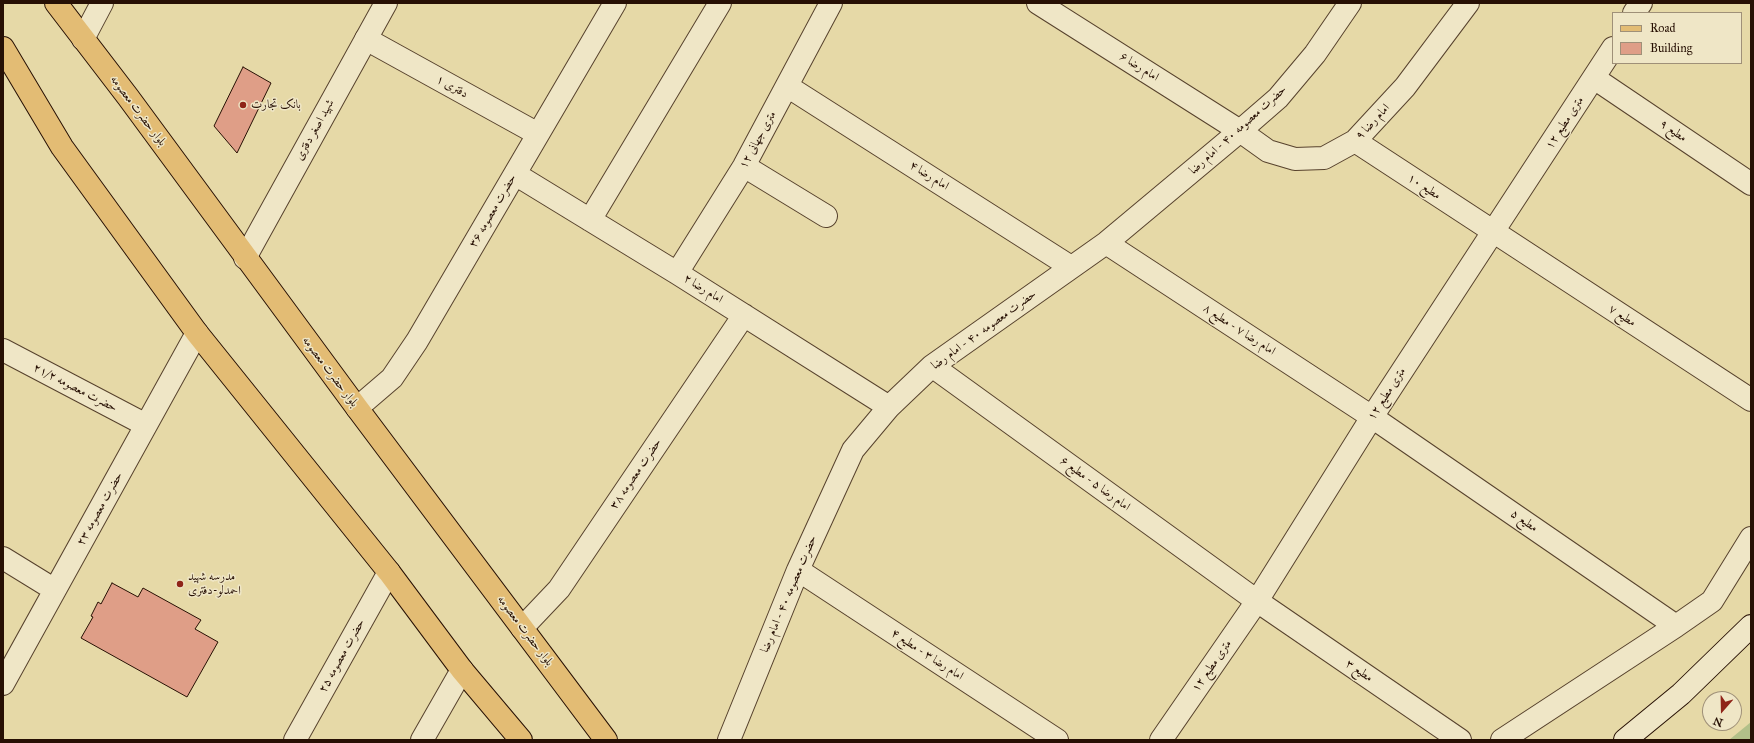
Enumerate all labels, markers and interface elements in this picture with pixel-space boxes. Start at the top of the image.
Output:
legend [1612,12,1742,64]
text: Road [1650,21,1676,35]
text: Building [1650,41,1692,55]
street label: امام رضا ۶ [1117,49,1161,85]
street label: دفتری ۱ [434,72,470,102]
street label: بلوار حضرت معصومه [107,73,169,149]
street label: حضرت معصومه ۴۰ - امام رضا [1186,82,1290,178]
street label: ۱۲ متری مطیع [1543,94,1587,152]
street label: شهید اصغر دفتری [292,97,338,163]
place label: بانک تجارت [251,98,301,112]
marker: بانک تجارت [238,100,248,110]
street label: امام رضا ۹ [1353,101,1393,143]
street label: ۱۲ متری جهانی [736,109,780,171]
street label: مطیع ۹ [1657,117,1689,145]
street label: امام رضا ۴ [907,158,951,194]
street label: مطیع ۱۰ [1405,171,1443,203]
street label: حضرت معصومه ۳۶ [466,172,520,250]
street label: امام رضا ۲ [681,271,725,307]
street label: حضرت معصومه ۴۰ - امام رضا [929,287,1039,373]
street label: امام رضا ۷ - مطیع ۸ [1200,301,1278,359]
street label: مطیع ۷ [1606,302,1638,330]
street label: بلوار حضرت معصومه [299,334,361,410]
street label: حضرت معصومه ۲۱/۲ [31,361,119,415]
street label: ۱۲ متری مطیع [1365,365,1409,423]
street label: حضرت معصومه ۳۸ [607,436,665,512]
street label: امام رضا ۵ - مطیع ۶ [1057,454,1133,514]
street label: حضرت معصومه ۲۳ [74,470,126,548]
street label: مطیع ۵ [1508,507,1540,535]
street label: حضرت معصومه ۴۰ - امام رضا [758,533,820,655]
place label: مدرسه شهید احمدلو-دفتری [188,570,241,598]
marker: مدرسه شهید احمدلو-دفتری [175,579,185,589]
street label: بلوار حضرت معصومه [494,593,556,669]
street label: حضرت معصومه ۲۵ [316,617,368,695]
street label: امام رضا ۳ - مطیع ۴ [888,626,966,684]
street label: ۱۲ متری مطیع [1189,637,1235,695]
street label: مطیع ۳ [1343,657,1375,685]
north arrow [1702,691,1742,731]
text: N [1711,714,1725,730]

